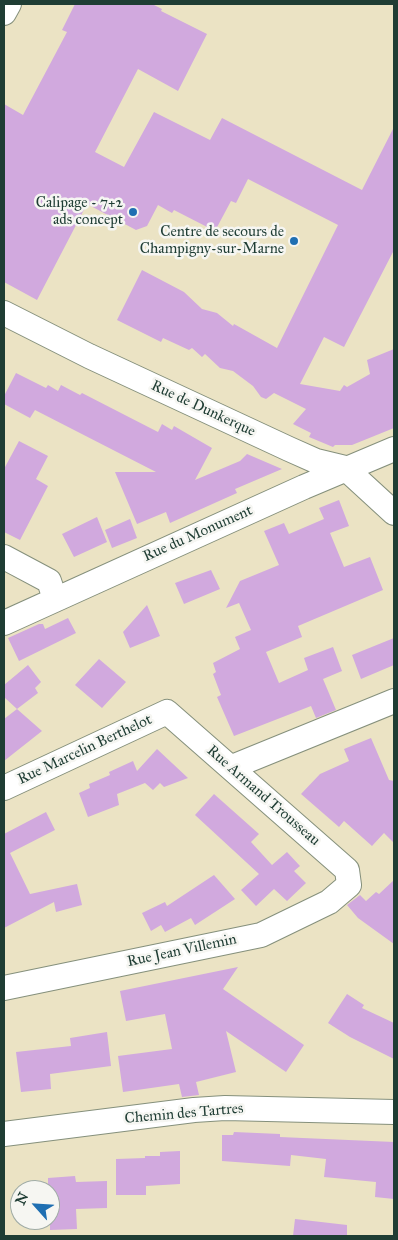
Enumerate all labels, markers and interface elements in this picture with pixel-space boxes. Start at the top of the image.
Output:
place label: Calipage - 7+2 ads concept [36,194,123,229]
marker: Calipage - 7+2 ads concept [127,206,139,218]
place label: Centre de secours de Champigny-sur-Marne [140,223,284,258]
marker: Centre de secours de Champigny-sur-Marne [288,235,300,247]
street label: Rue de Dunkerque [148,377,258,441]
street label: Rue du Monument [141,502,255,566]
street label: Rue Marcelin Berthelot [15,711,155,789]
street label: Rue Armand Trousseau [203,742,323,850]
street label: Rue Jean Villemin [126,931,238,971]
street label: Chemin des Tartres [124,1100,244,1128]
north arrow [10,1180,60,1230]
text: N [12,1190,32,1208]

